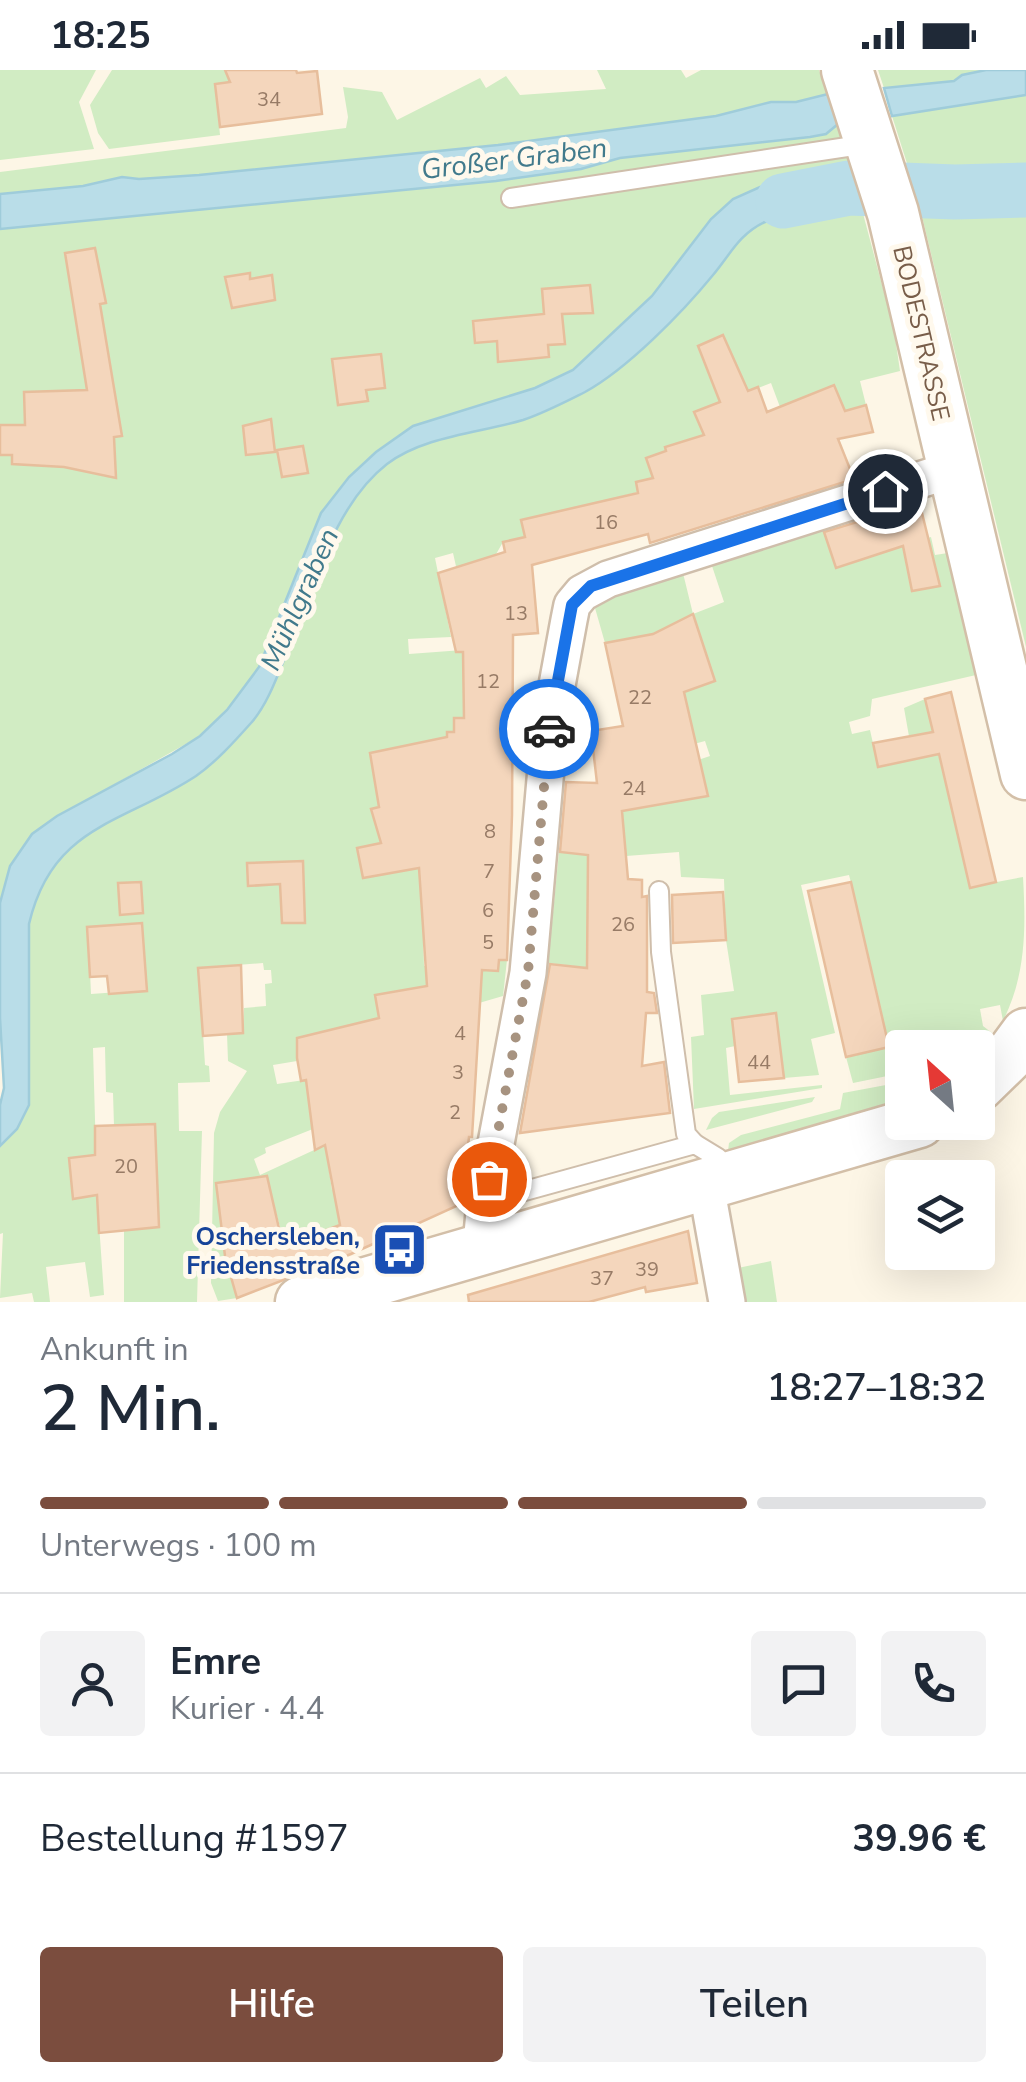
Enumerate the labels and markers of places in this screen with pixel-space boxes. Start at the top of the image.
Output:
pin [843,449,928,534]
pin [447,1137,532,1222]
place label: Oschersleben, Friedensstraße [186,1220,360,1283]
bus stop icon: Oschersleben, Friedensstraße [369,1220,429,1280]

